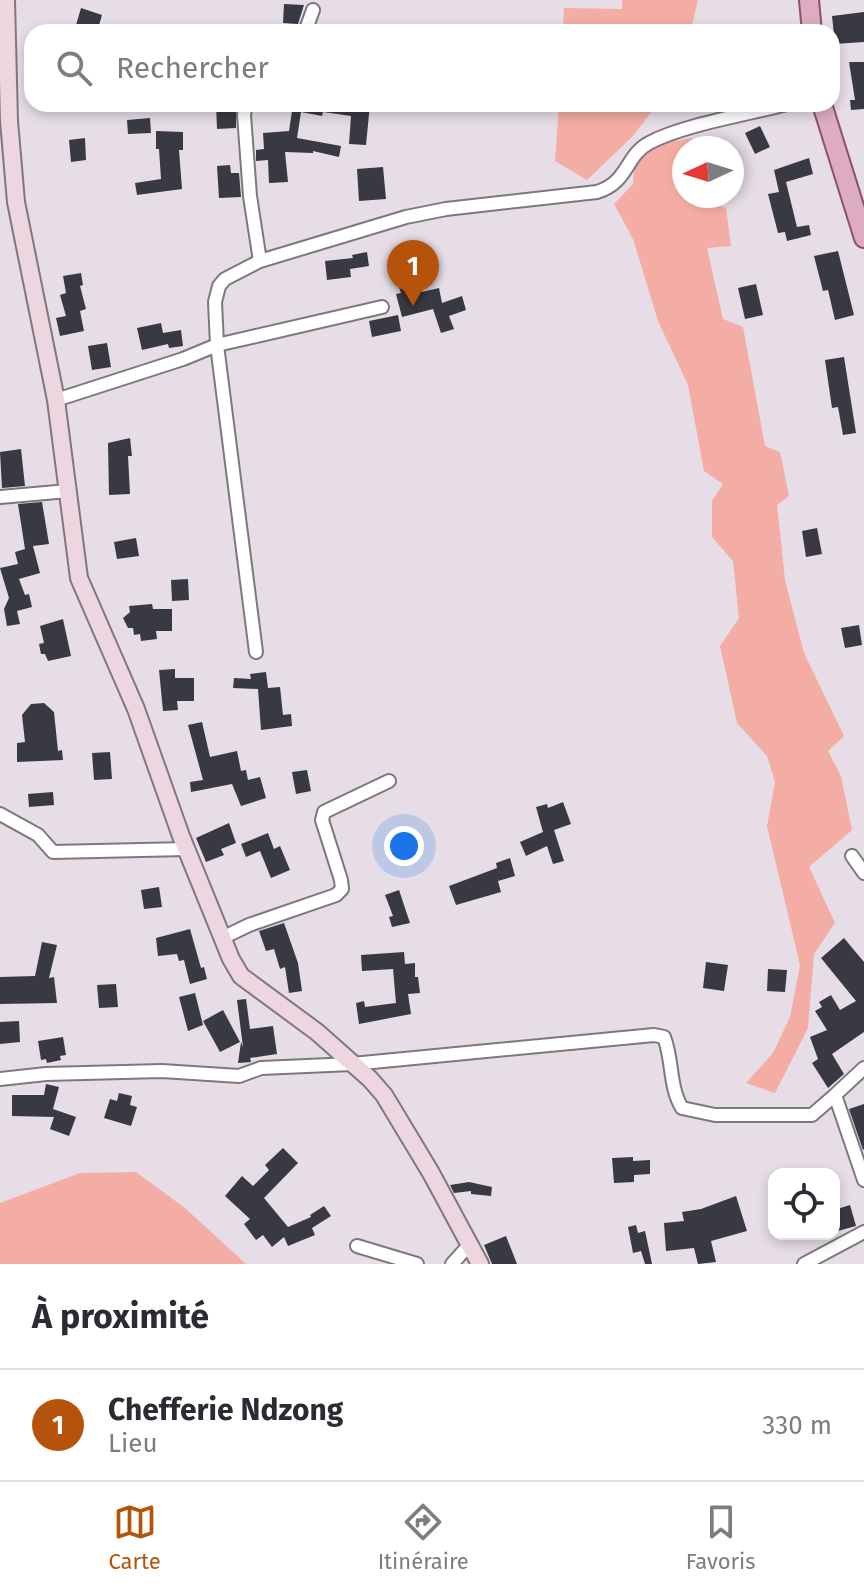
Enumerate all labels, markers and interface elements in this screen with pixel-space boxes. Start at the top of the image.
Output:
search box [24,24,840,112]
icon: search [52,46,96,90]
text: Rechercher [116,50,269,86]
north arrow [672,136,744,208]
pin: 1 [387,240,439,306]
your location [384,826,424,866]
map controls [768,1168,840,1240]
button: locate [768,1168,840,1240]
text: À proximité [32,1296,209,1337]
text: Chefferie Ndzong [108,1392,343,1428]
text: 1 [52,1410,64,1441]
text: 330 m [762,1410,832,1441]
text: Lieu [108,1428,158,1459]
tab: Carte [108,1500,161,1575]
tab: Itinéraire [378,1500,469,1575]
tab: Favoris [686,1500,756,1575]

